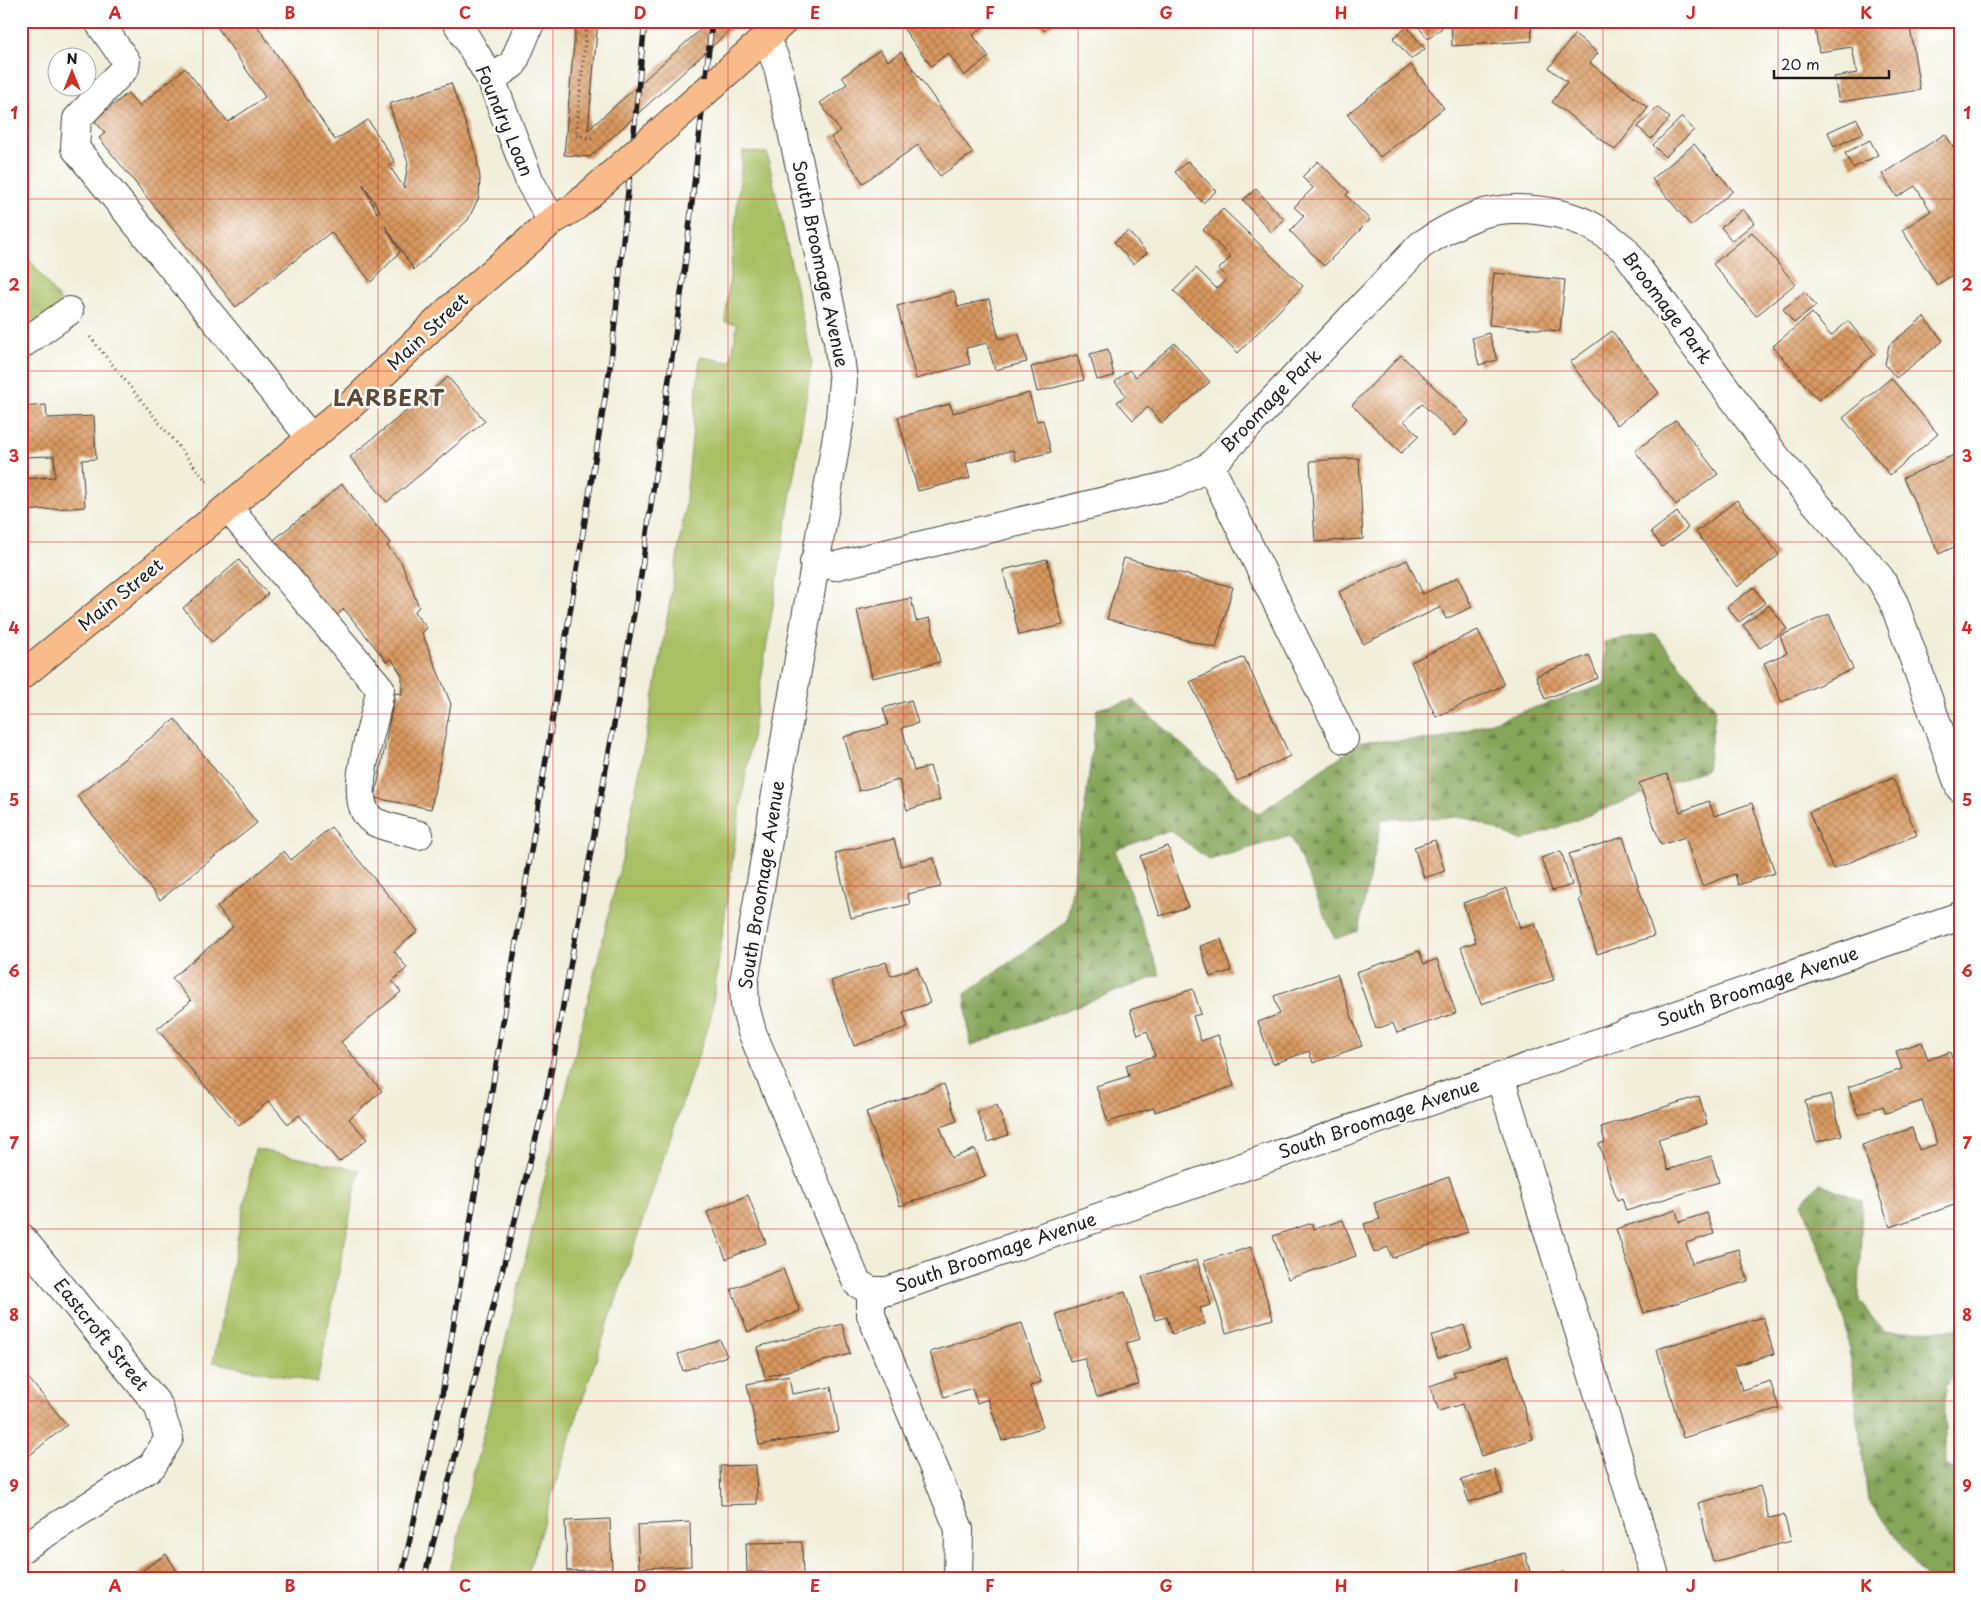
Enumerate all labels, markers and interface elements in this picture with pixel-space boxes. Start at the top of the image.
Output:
text: A [109,0,122,24]
text: B [285,0,296,24]
text: C [459,0,471,24]
text: D [634,0,646,24]
text: E [810,0,820,24]
text: F [985,0,995,24]
text: G [1159,0,1173,24]
text: H [1335,0,1347,24]
text: I [1513,0,1519,24]
text: J [1686,0,1696,24]
text: K [1860,0,1872,24]
north arrow [48,48,98,98]
text: N [66,48,78,69]
scale bar [1774,48,1888,80]
text: 20 m [1781,52,1820,75]
street label: Foundry Loan [470,61,541,180]
text: 1 [10,100,18,124]
text: 1 [1963,100,1971,124]
street label: South Broomage Avenue [786,158,857,370]
street label: Broomage Park [1617,245,1720,369]
text: 2 [8,272,20,296]
text: 2 [1961,272,1973,296]
street label: Main Street [380,286,474,376]
street label: Broomage Park [1213,342,1327,458]
district label: LARBERT [333,380,445,413]
text: 3 [9,443,19,467]
text: 3 [1962,443,1972,467]
street label: Main Street [72,551,168,637]
text: 4 [9,615,20,639]
text: 4 [1962,615,1973,639]
street label: South Broomage Avenue [731,778,790,991]
text: 5 [9,787,19,811]
text: 5 [1962,787,1972,811]
street label: South Broomage Avenue [1654,938,1862,1033]
text: 6 [8,958,20,982]
text: 6 [1961,958,1973,982]
street label: South Broomage Avenue [1275,1070,1483,1165]
text: 7 [9,1130,19,1154]
text: 7 [1962,1130,1972,1154]
street label: South Broomage Avenue [892,1204,1100,1299]
street label: Eastcroft Street [48,1272,156,1396]
text: 8 [9,1302,19,1326]
text: 8 [1962,1302,1972,1326]
text: 9 [9,1473,19,1497]
text: 9 [1962,1473,1972,1497]
text: A [109,1573,122,1597]
text: B [285,1573,296,1597]
text: C [459,1573,471,1597]
text: D [634,1573,646,1597]
text: E [810,1573,820,1597]
text: F [985,1573,995,1597]
text: G [1159,1573,1173,1597]
text: H [1335,1573,1347,1597]
text: I [1513,1573,1519,1597]
text: J [1686,1573,1696,1597]
text: K [1860,1573,1872,1597]

